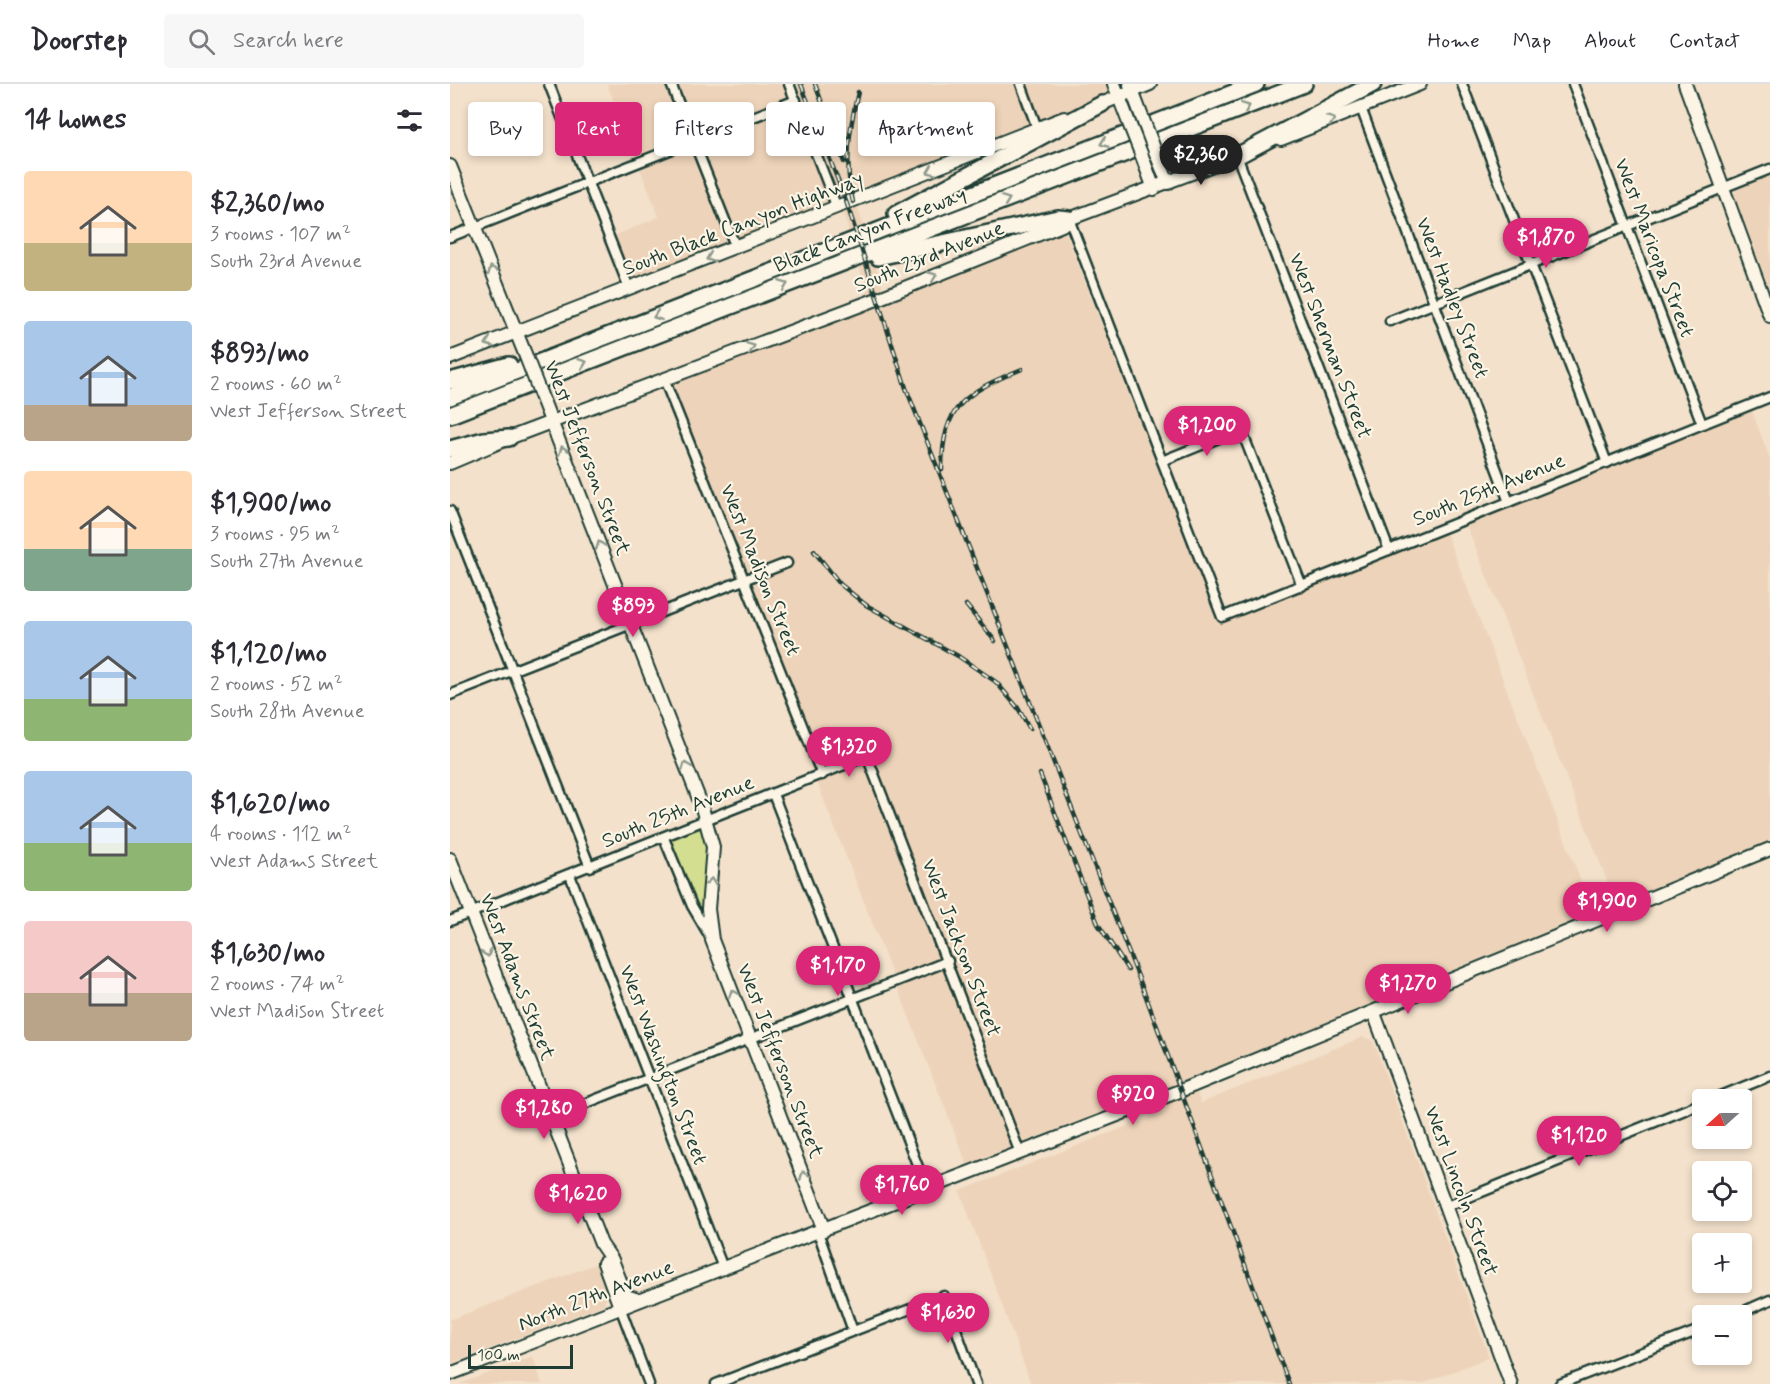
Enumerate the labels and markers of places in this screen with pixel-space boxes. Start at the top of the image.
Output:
pin: $2,360 [1152,135,1250,186]
pin: $1,870 [1497,218,1595,269]
pin: $1,200 [1158,406,1256,457]
pin: $893 [597,587,669,638]
pin: $1,320 [800,727,898,778]
pin: $1,900 [1558,882,1656,933]
pin: $1,170 [789,946,887,997]
pin: $1,270 [1359,964,1457,1015]
pin: $920 [1097,1075,1169,1126]
pin: $1,280 [495,1089,593,1140]
pin: $1,120 [1530,1116,1628,1167]
pin: $1,760 [853,1165,951,1216]
pin: $1,620 [529,1174,627,1225]
pin: $1,630 [899,1293,997,1344]

